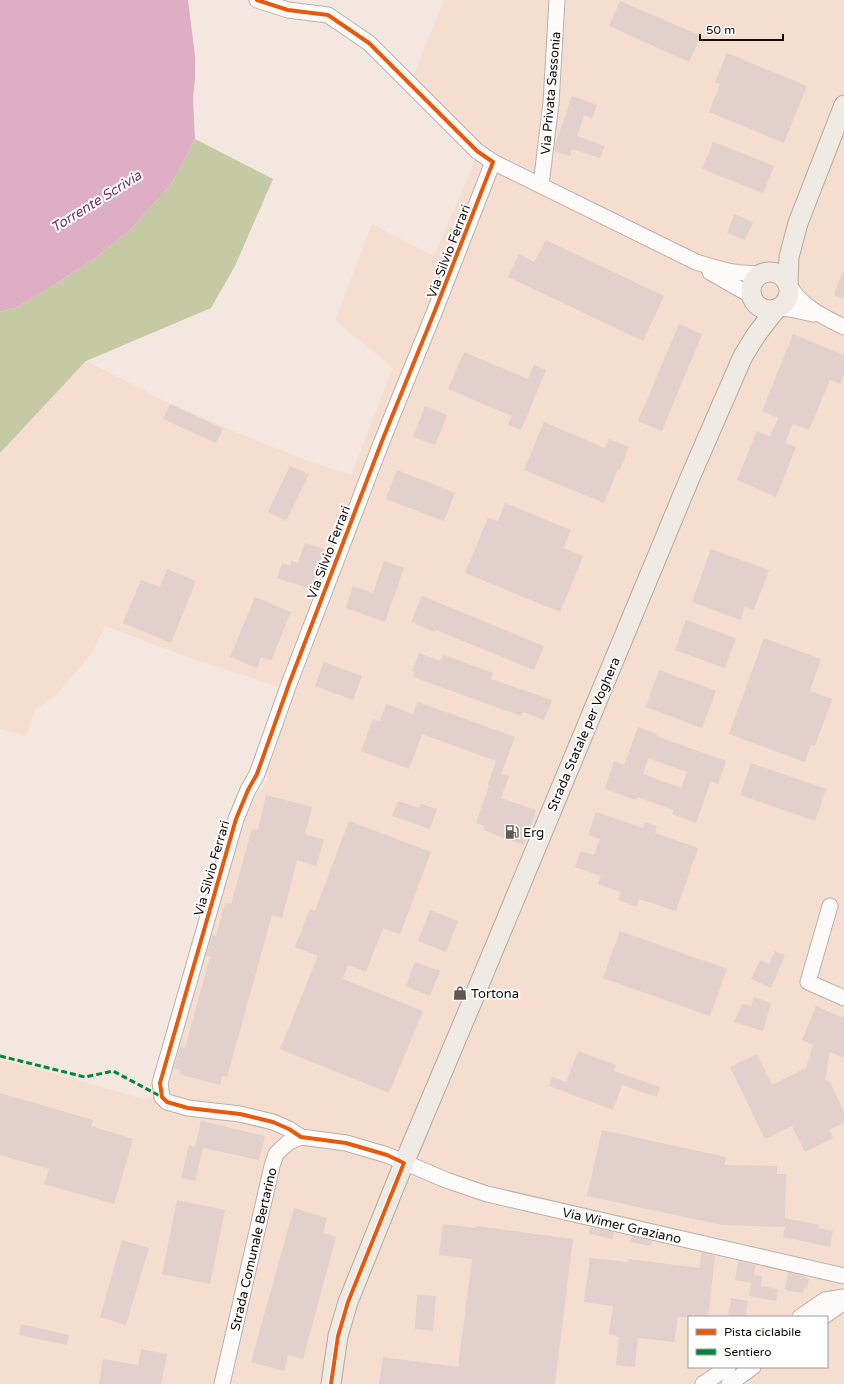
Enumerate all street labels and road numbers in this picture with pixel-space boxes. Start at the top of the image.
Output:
street label: Via Privata Sassonia [538,31,564,155]
street label: Via Silvio Ferrari [424,202,474,300]
street label: Via Silvio Ferrari [304,503,354,601]
street label: Strada Statale per Voghera [544,655,624,814]
street label: Via Silvio Ferrari [191,819,233,918]
street label: Strada Comunale Bertarino [227,1166,281,1332]
street label: Via Wimer Graziano [561,1204,683,1247]

